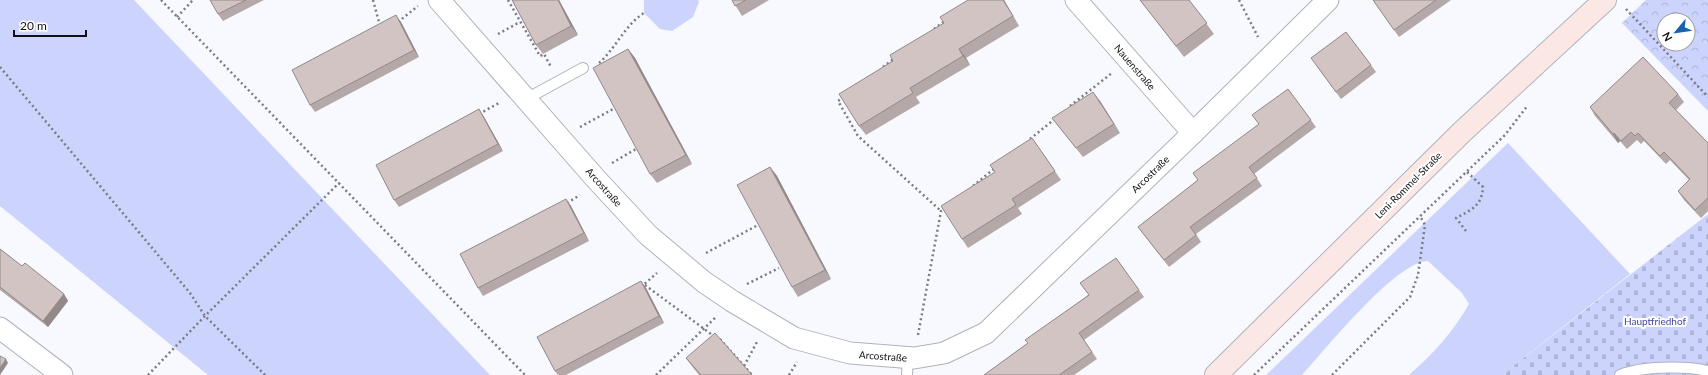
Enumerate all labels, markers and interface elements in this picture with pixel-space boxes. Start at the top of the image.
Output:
scale bar [14,12,86,38]
north arrow [1656,12,1696,52]
text: 20 m [20,18,47,33]
text: N [1659,30,1675,44]
street label: Nauenstraße [1112,42,1158,92]
street label: Leni-Rommel-Straße [1372,149,1444,221]
street label: Arcostraße [1129,153,1171,195]
street label: Arcostraße [583,165,625,209]
park label: Hauptfriedhof [1624,315,1686,327]
street label: Arcostraße [859,348,907,364]

